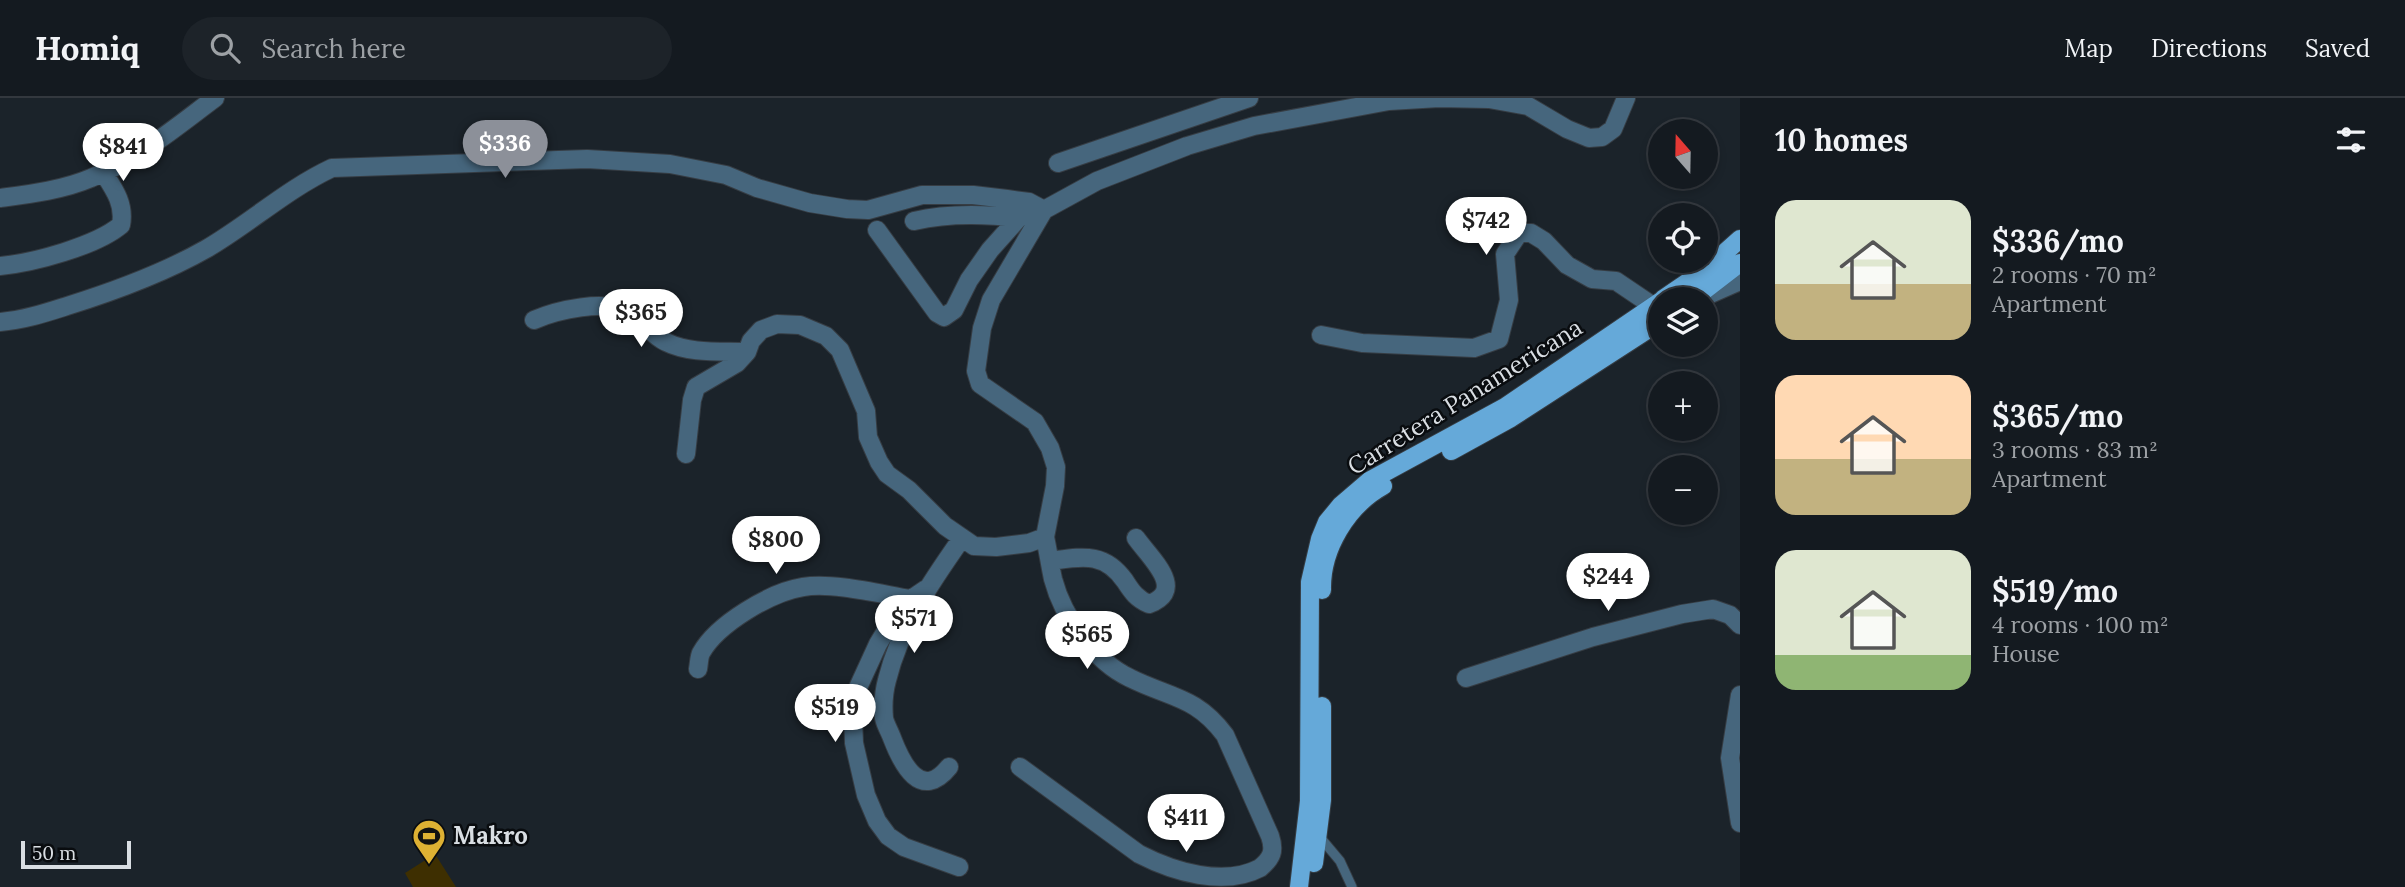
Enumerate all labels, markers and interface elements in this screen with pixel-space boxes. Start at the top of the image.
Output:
search box [182,17,672,80]
text: Homiq [35,27,140,69]
icon: search [206,29,244,67]
text: Search here [262,32,406,65]
text: Map [2064,33,2113,64]
text: Directions [2151,33,2267,64]
text: Saved [2305,33,2370,64]
north arrow [1648,119,1718,189]
map controls [1648,119,1718,525]
pin: $336 [464,120,546,180]
text: 10 homes [1775,121,1908,159]
icon: filters [2332,121,2370,159]
pin: $841 [82,123,164,183]
text: $336 [479,128,531,157]
text: $841 [99,131,147,160]
pin: $742 [1445,198,1527,257]
button: locate [1648,203,1718,273]
text: $742 [1462,205,1510,234]
text: $336/mo [1992,222,2124,260]
icon: home [1831,228,1915,312]
text: 2 rooms · 70 m² [1992,260,2157,289]
button: layers [1648,287,1718,357]
pin: $365 [600,289,682,349]
text: Apartment [1992,289,2107,318]
text: $365 [615,297,667,326]
street label: Carretera Panamericana [1342,312,1588,482]
button: + [1648,371,1718,441]
text: $365/mo [1992,397,2123,435]
icon: home [1831,403,1915,487]
text: 3 rooms · 83 m² [1992,435,2158,464]
button: − [1648,455,1718,525]
text: Apartment [1992,464,2107,493]
pin: $800 [735,517,817,576]
text: $800 [748,524,804,553]
pin: $244 [1567,554,1649,613]
text: $244 [1582,561,1634,590]
text: $519/mo [1992,572,2118,610]
icon: home [1831,578,1915,662]
pin: $571 [873,596,955,655]
text: $571 [891,603,937,632]
text: 4 rooms · 100 m² [1992,610,2169,639]
pin: $565 [1046,612,1128,671]
text: $565 [1061,619,1113,648]
text: House [1992,639,2060,668]
pin: $519 [794,684,876,744]
text: $519 [811,692,859,721]
pin: $411 [1145,794,1227,854]
text: $411 [1164,802,1208,831]
sports icon: Makro [410,817,448,866]
place label: Makro [453,820,528,851]
scale bar [21,838,131,870]
text: 50 m [32,841,76,865]

